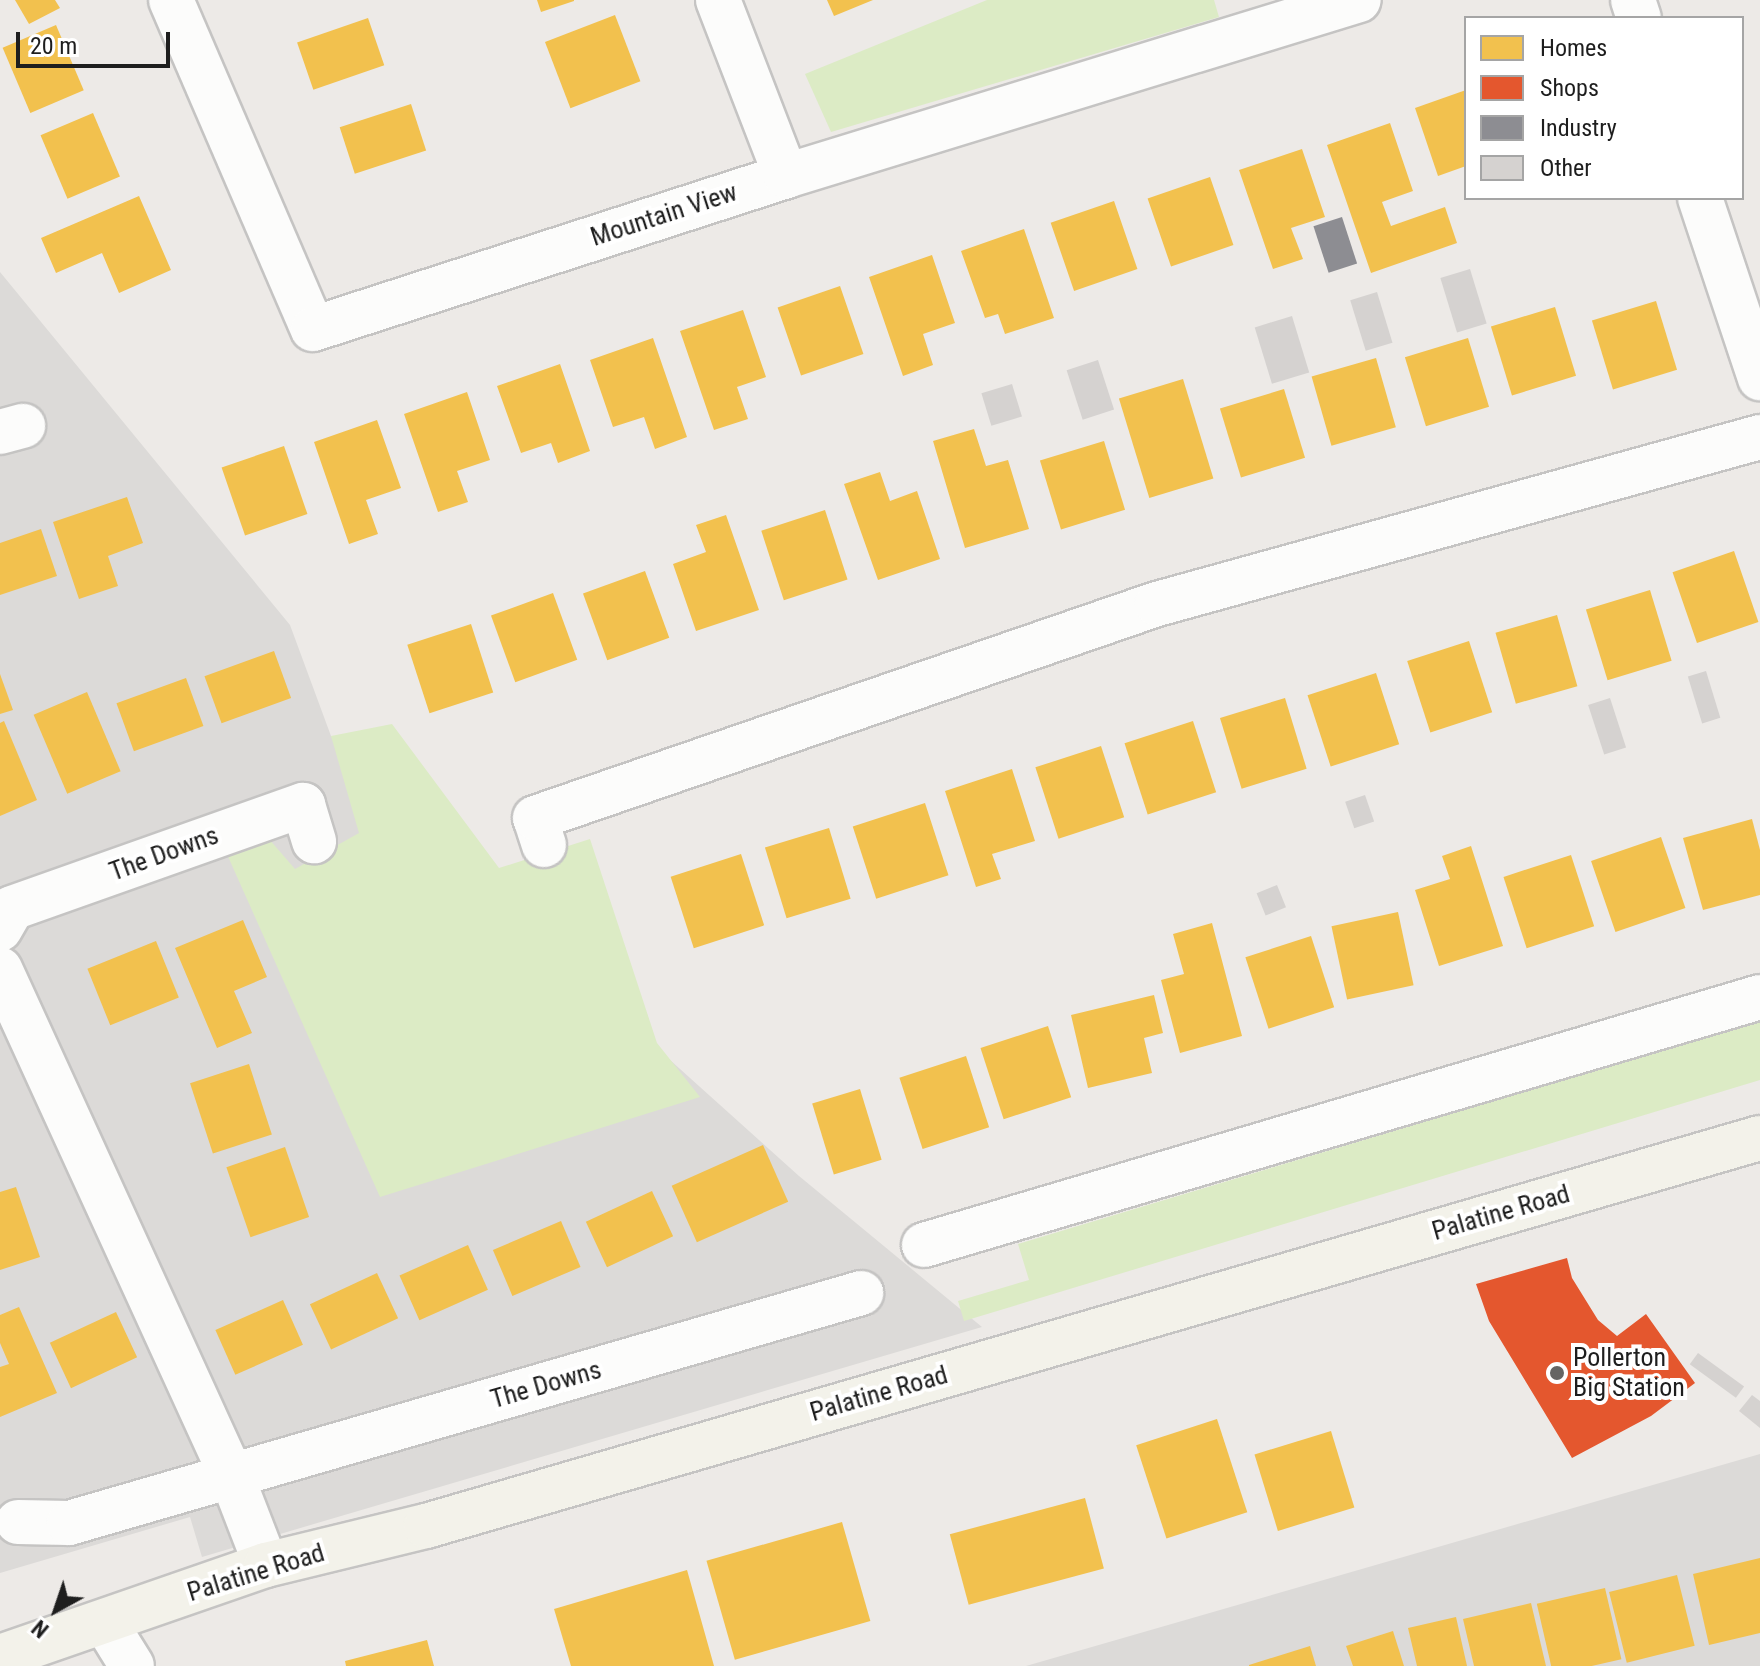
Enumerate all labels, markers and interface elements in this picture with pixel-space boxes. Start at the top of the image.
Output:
scale bar [20,16,174,66]
legend [1464,16,1744,200]
text: 20 m [30,32,77,60]
text: Homes [1540,34,1607,62]
text: Shops [1540,74,1599,102]
text: Industry [1540,114,1617,142]
text: Other [1540,154,1592,182]
street label: Mountain View [587,177,741,253]
street label: The Downs [105,820,223,888]
street label: Palatine Road [1429,1178,1573,1248]
place label: Pollerton Big Station [1573,1342,1685,1404]
street label: The Downs [487,1354,605,1416]
street label: Palatine Road [807,1359,951,1429]
marker: Pollerton Big Station [1548,1364,1566,1382]
street label: Palatine Road [184,1537,328,1609]
north arrow [16,1570,96,1650]
text: N [27,1615,53,1643]

